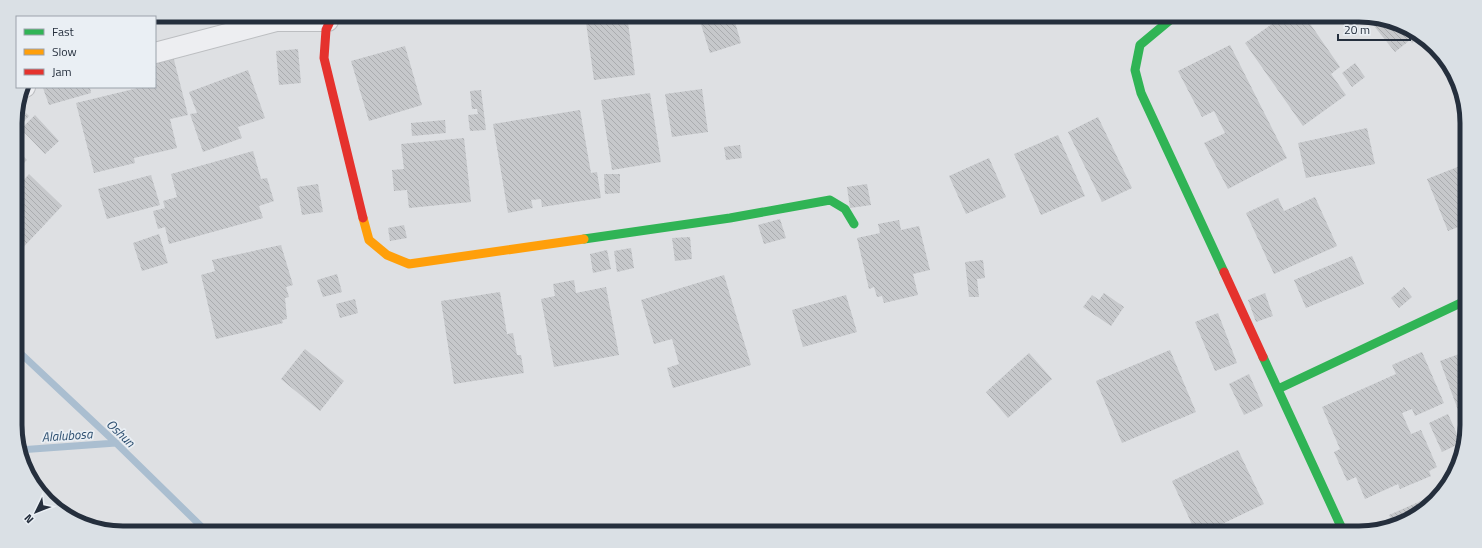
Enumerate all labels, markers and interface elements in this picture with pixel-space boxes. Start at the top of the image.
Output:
legend [16,16,156,88]
scale bar [1338,16,1410,42]
text: 20 m [1344,20,1370,39]
text: Fast [52,22,75,41]
text: Slow [52,42,77,61]
text: Jam [52,62,72,81]
water label: Oshun [102,414,140,452]
water label: Alalubosa [41,423,95,447]
north arrow [16,492,56,532]
text: N [20,511,37,527]

